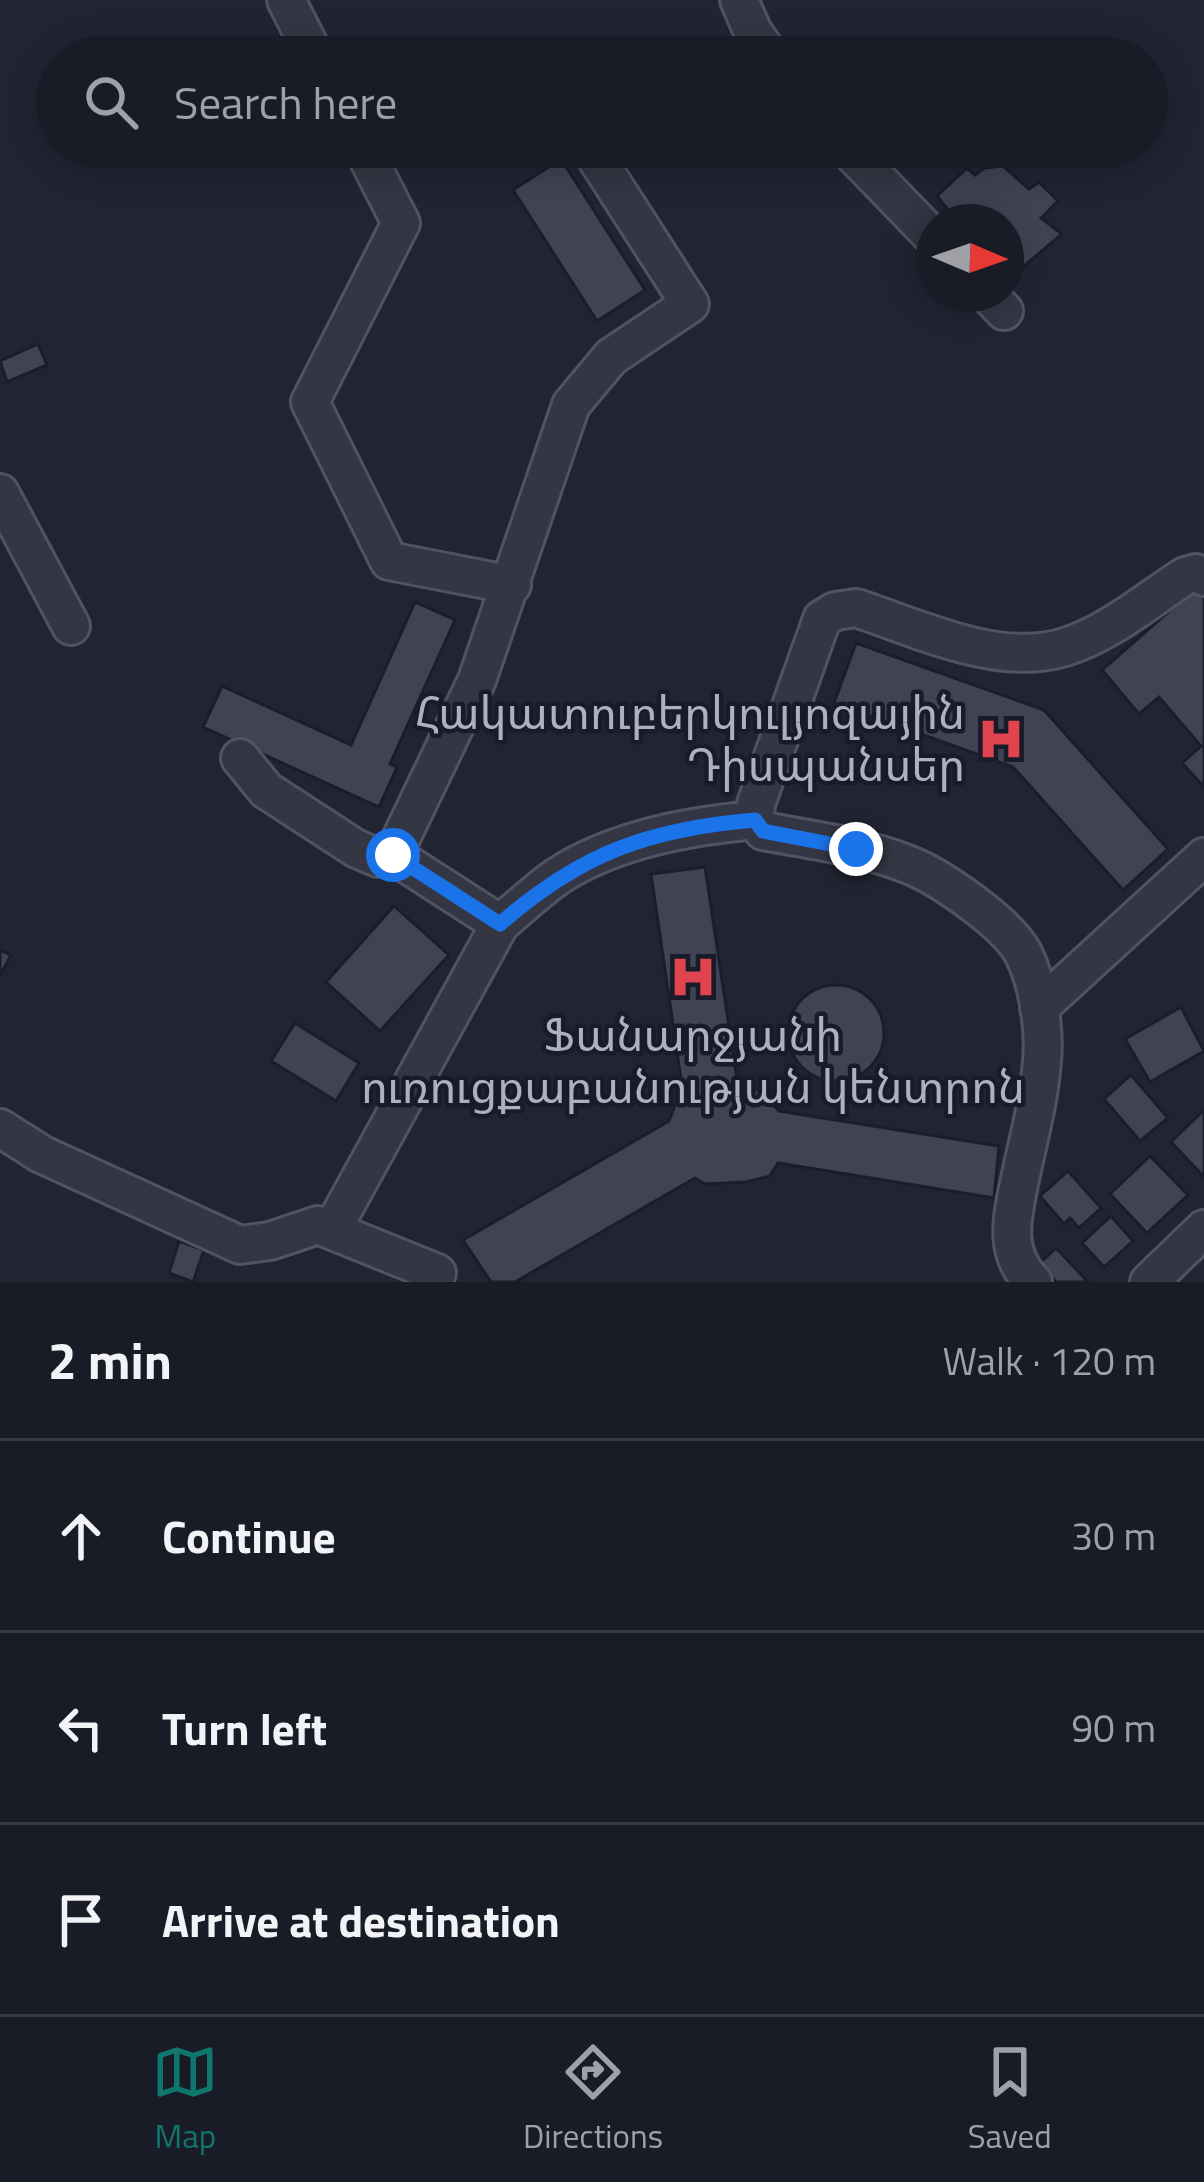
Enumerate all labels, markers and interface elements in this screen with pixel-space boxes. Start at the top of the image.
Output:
search box [36,36,1168,168]
text: Search here [174,68,397,136]
icon: search [78,69,144,135]
north arrow [916,204,1024,312]
place label: Հակատուբերկուլյոզային Դիսպանսեր [415,678,965,798]
hospital icon: Հակատուբերկուլյոզային Դիսպանսեր [976,714,1026,764]
route end [829,822,883,876]
route start [366,828,420,882]
hospital icon: Ֆանարջյանի ուռուցքաբանության կենտրոն [668,952,718,1002]
place label: Ֆանարջյանի ուռուցքաբանության կենտրոն [361,1000,1025,1120]
text: 2 min [48,1321,172,1399]
text: Walk · 120 m [942,1331,1156,1390]
text: Continue [162,1502,336,1570]
icon: ahead [48,1503,114,1569]
text: 30 m [1071,1506,1156,1565]
text: Turn left [162,1694,327,1762]
icon: left [48,1695,114,1761]
text: 90 m [1071,1698,1156,1757]
text: Arrive at destination [162,1886,560,1954]
icon: arrive [48,1887,114,1953]
tab: Map [152,2039,218,2161]
tab: Directions [523,2039,663,2161]
tab: Saved [968,2039,1052,2161]

